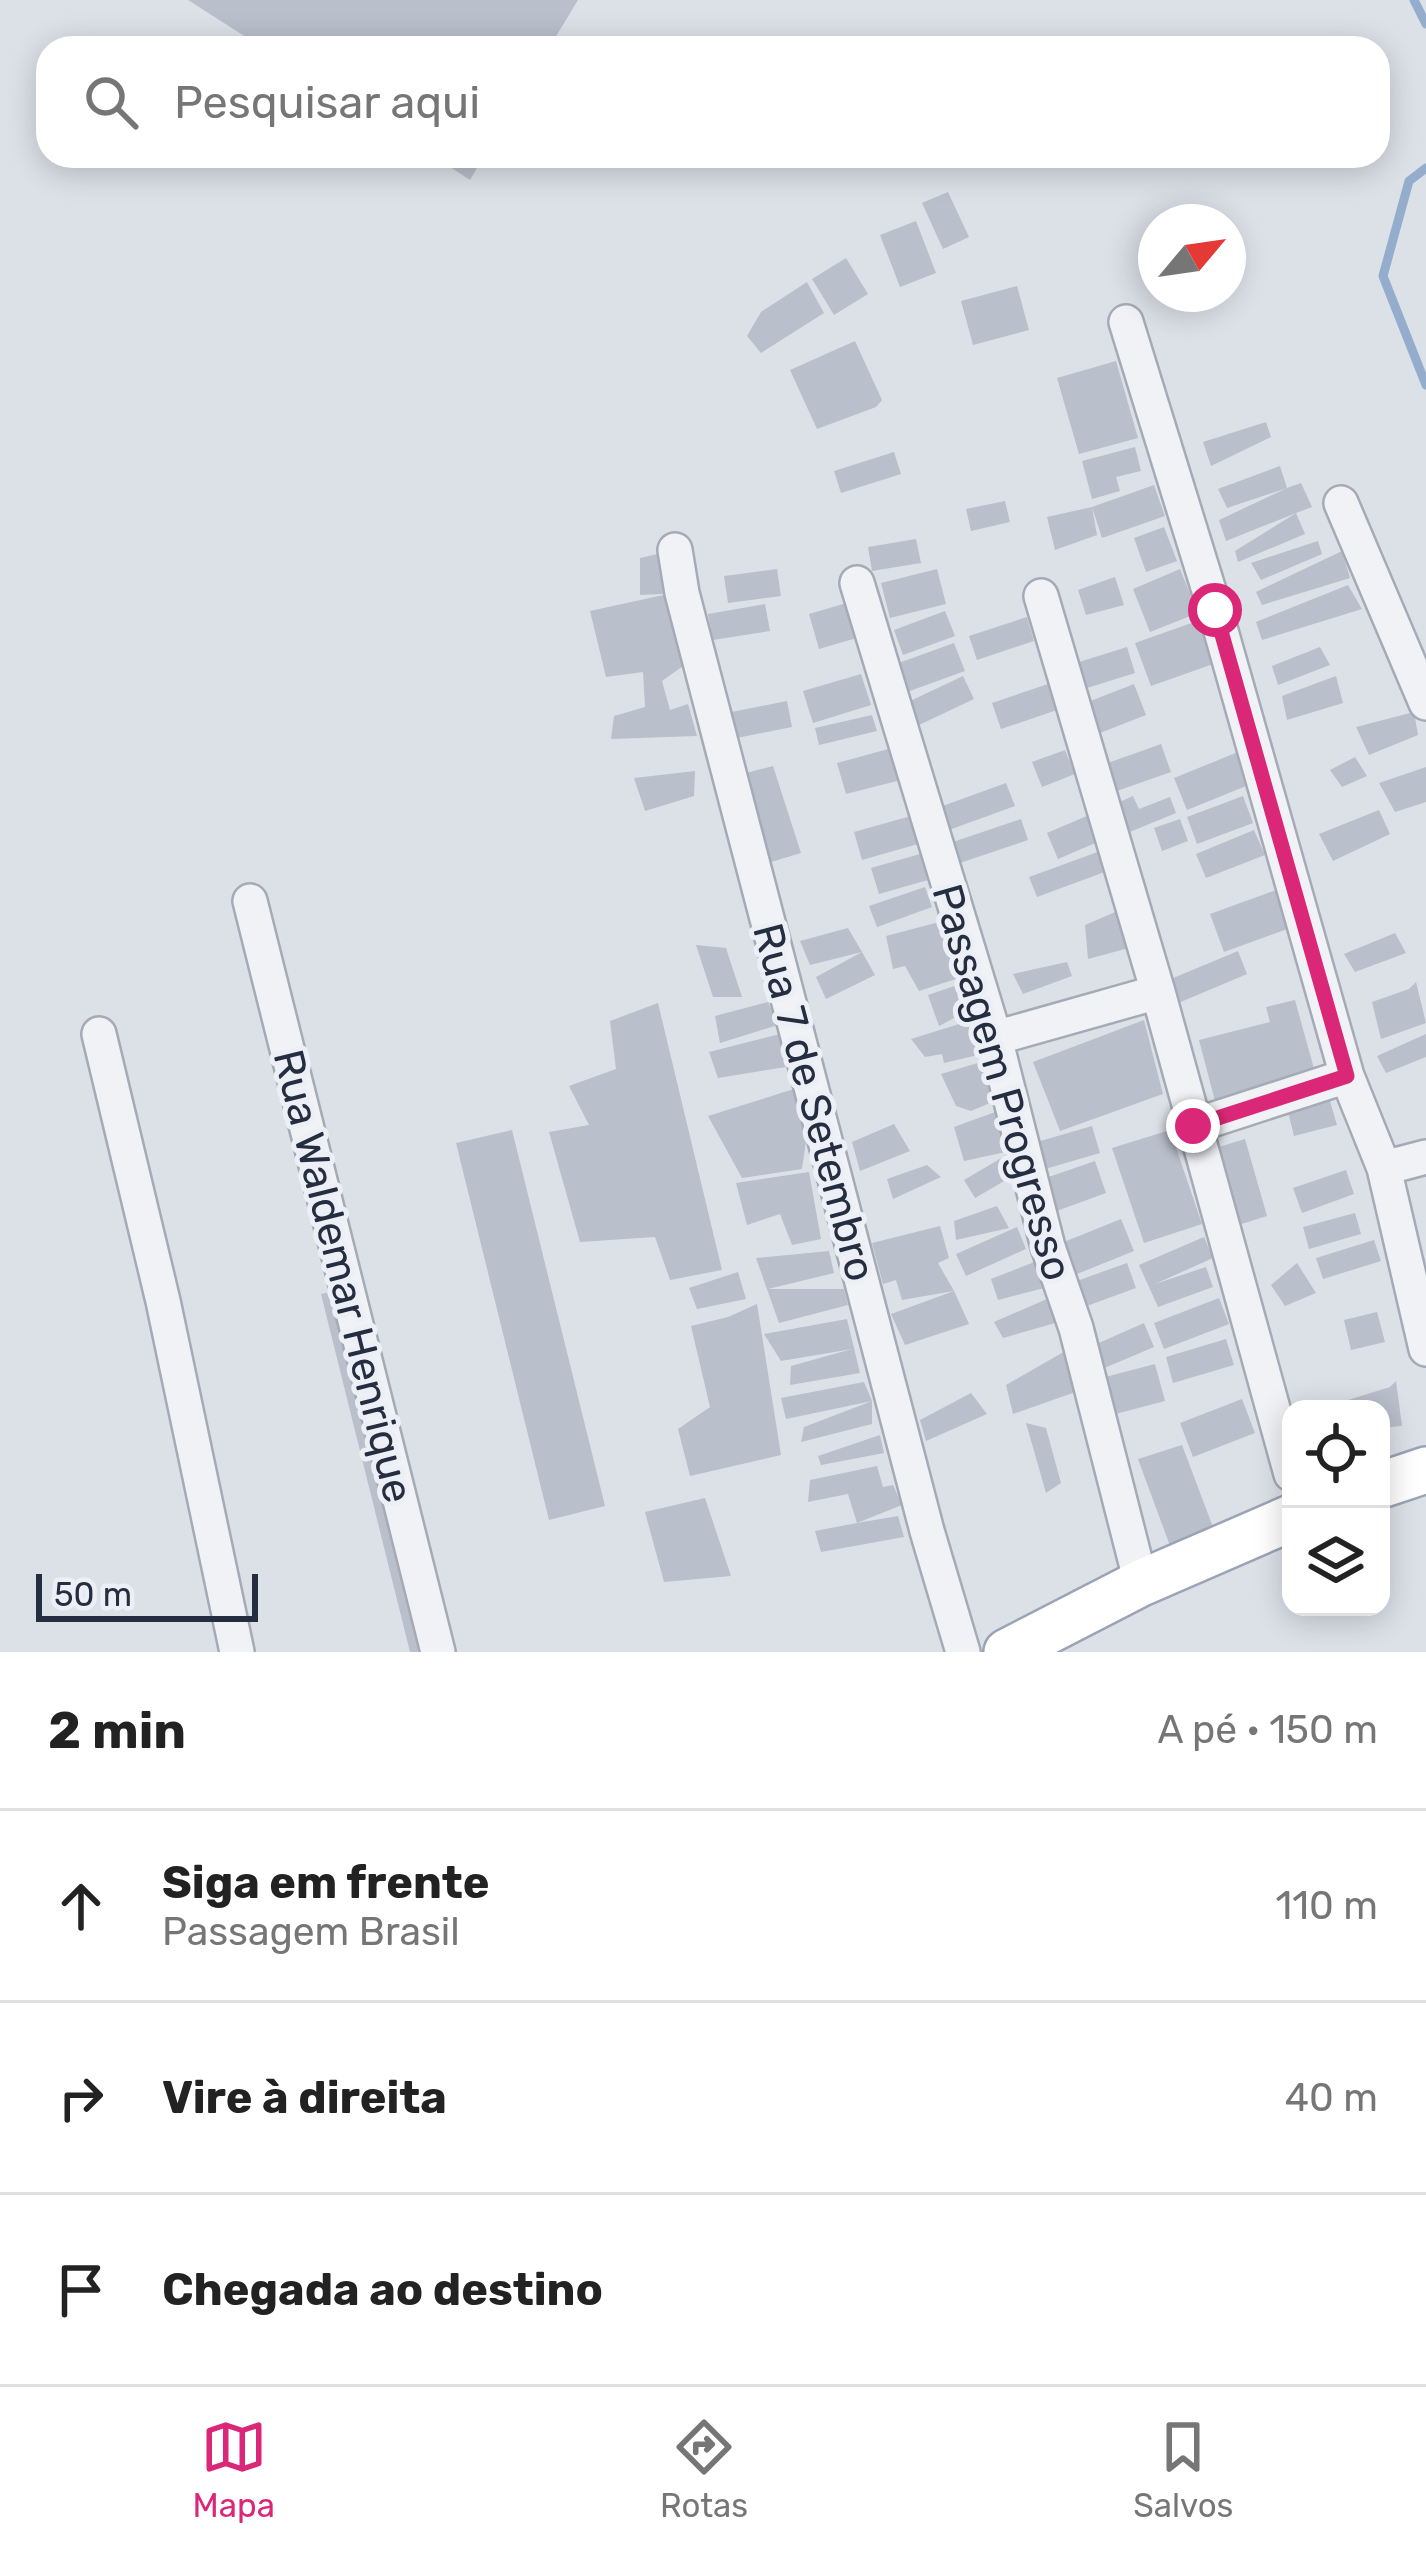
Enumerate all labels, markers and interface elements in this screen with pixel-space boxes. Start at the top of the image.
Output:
search box [36,36,1390,168]
icon: search [78,69,144,135]
text: Pesquisar aqui [174,76,480,129]
north arrow [1138,204,1246,312]
route start [1188,583,1242,637]
street label: Passagem Progresso [922,878,1083,1286]
street label: Rua 7 de Setembro [742,918,886,1287]
street label: Rua Waldemar Henrique [263,1045,424,1508]
route end [1166,1099,1220,1153]
map controls [1282,1400,1390,1616]
button: locate [1282,1400,1390,1508]
button: layers [1282,1508,1390,1616]
scale bar [36,1568,258,1621]
text: 50 m [54,1575,132,1614]
text: 2 min [48,1700,186,1761]
text: A pé · 150 m [1157,1707,1378,1753]
text: Siga em frente [162,1856,489,1909]
icon: ahead [48,1873,114,1939]
text: 110 m [1276,1883,1378,1929]
text: Passagem Brasil [162,1909,460,1955]
icon: right [48,2065,114,2131]
text: Vire à direita [162,2071,447,2124]
text: 40 m [1285,2075,1378,2121]
icon: arrive [48,2257,114,2323]
text: Chegada ao destino [162,2263,603,2316]
tab: Mapa [193,2414,275,2525]
tab: Rotas [660,2414,748,2525]
tab: Salvos [1133,2414,1233,2525]

